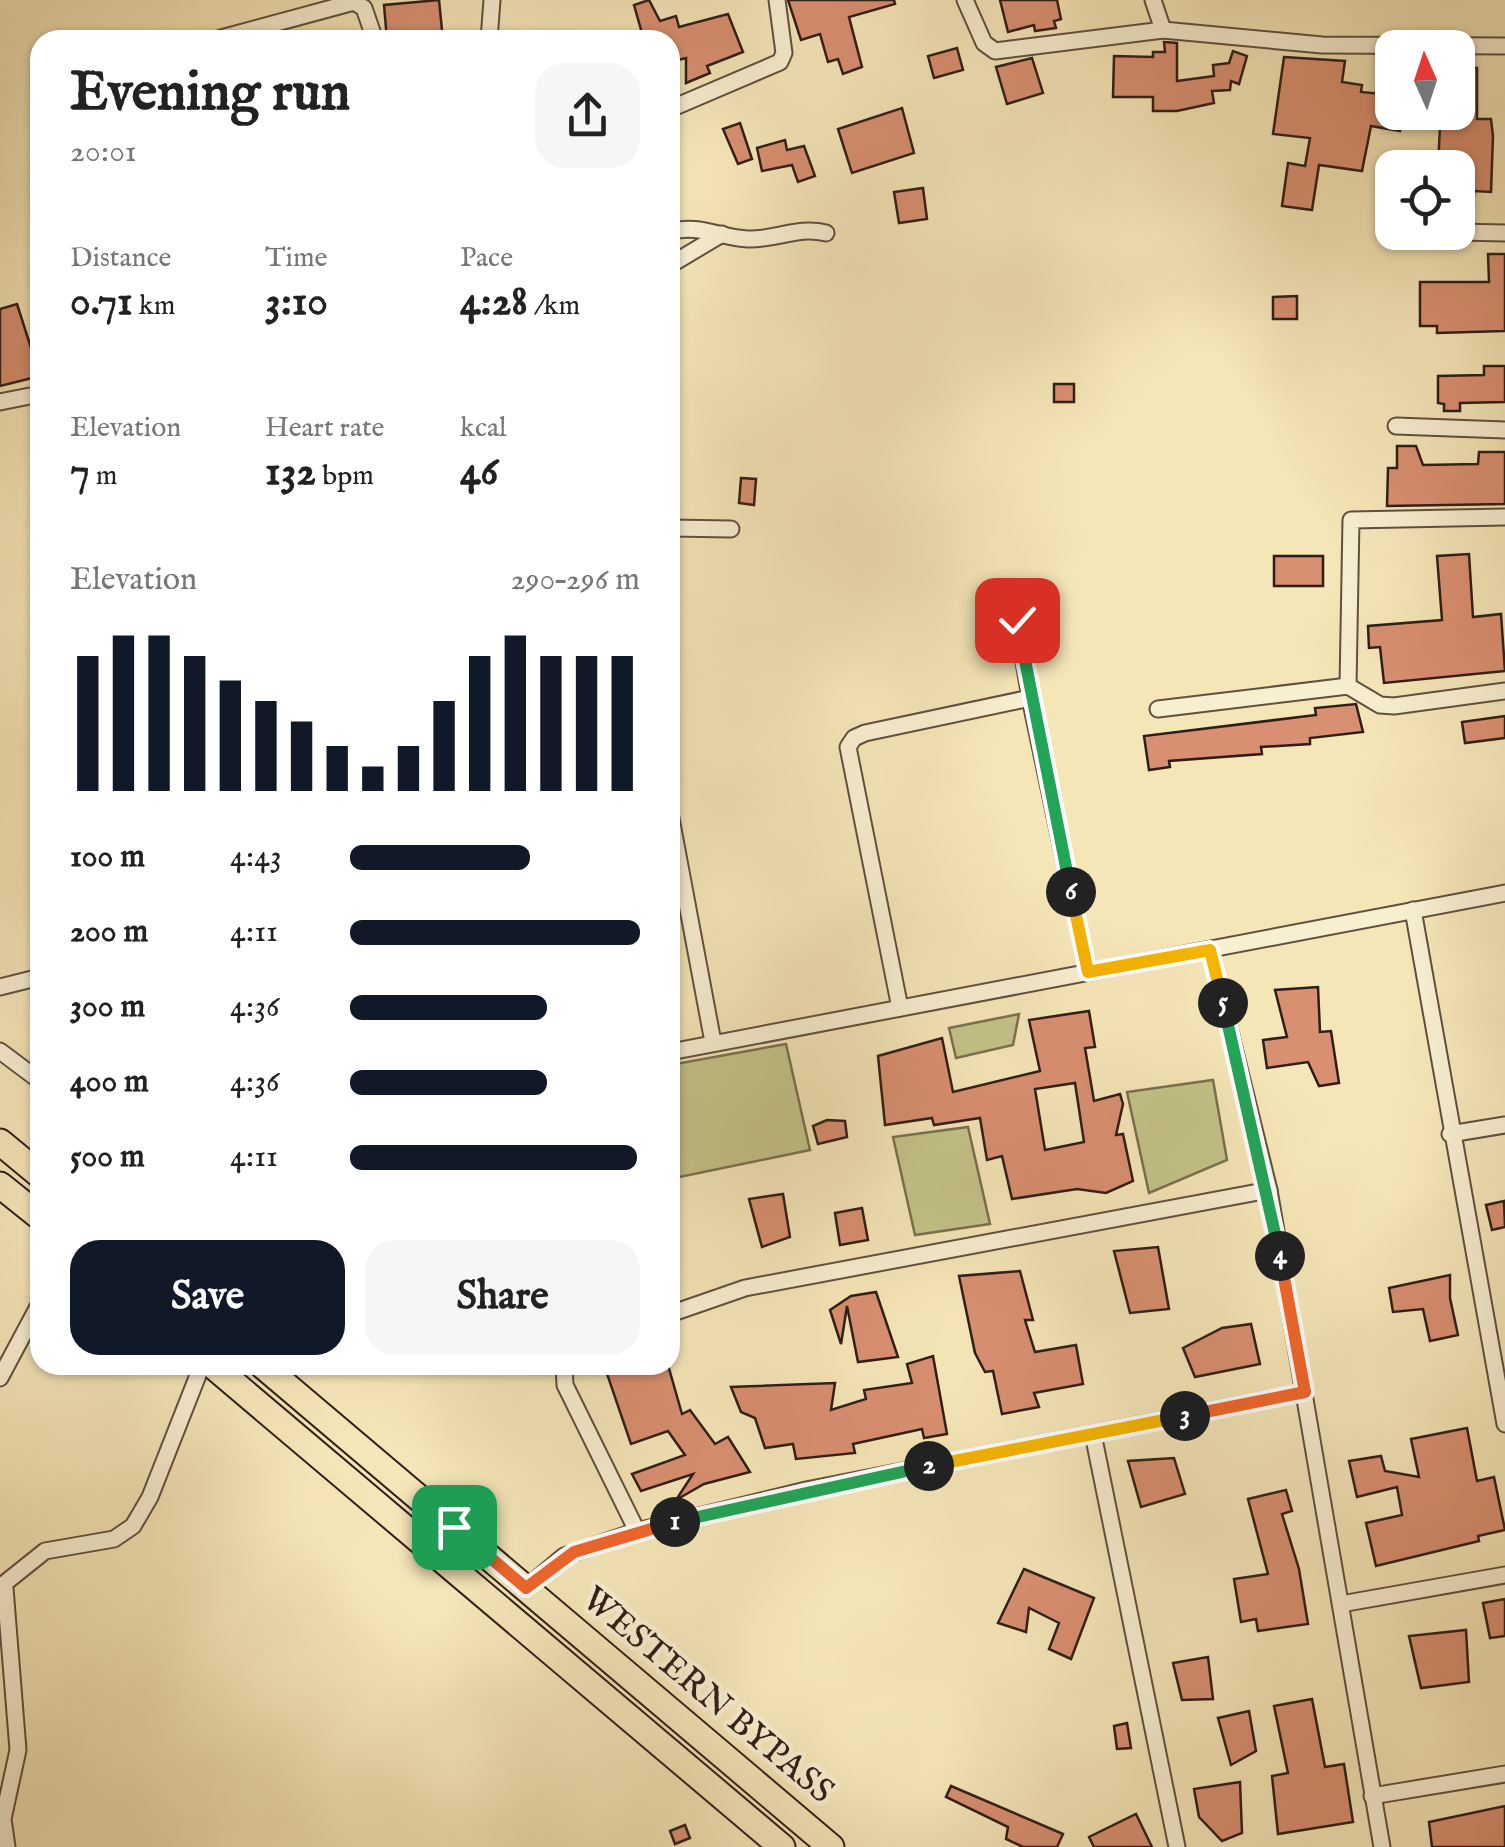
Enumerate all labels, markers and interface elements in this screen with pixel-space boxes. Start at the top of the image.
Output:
north arrow [1375,30,1475,130]
map controls [1375,30,1475,250]
text: Evening run [70,59,350,129]
button: share [535,63,640,168]
text: 20:01 [70,132,137,173]
button: locate [1375,150,1475,250]
text: Distance [70,241,171,276]
text: Time [265,241,327,276]
text: Pace [460,241,513,276]
text: 0.71 [70,276,133,329]
text: 3:10 [265,276,328,329]
text: 4:28 [460,276,528,329]
text: km [133,289,175,324]
text: /km [528,289,580,324]
text: Elevation [70,411,181,446]
text: Heart rate [265,411,384,446]
text: kcal [460,411,507,446]
text: 7 [70,446,90,499]
text: 132 [265,446,316,499]
text: 46 [460,446,498,499]
text: m [90,459,117,494]
text: bpm [316,459,374,494]
text: Elevation [70,560,197,601]
text: 290–296 m [510,560,640,601]
pin [975,578,1060,663]
icon: check [990,593,1045,648]
text: 100 m [70,837,145,878]
text: 4:43 [230,837,282,878]
pin: 6 [1046,867,1096,917]
text: 6 [1065,874,1077,909]
text: 200 m [70,912,148,953]
text: 4:11 [230,912,278,953]
pin: 5 [1198,978,1248,1028]
text: 5 [1218,985,1228,1020]
text: 300 m [70,987,145,1028]
text: 4:36 [230,987,280,1028]
text: 400 m [70,1062,149,1103]
text: 4:36 [230,1062,280,1103]
text: 500 m [70,1137,145,1178]
text: 4:11 [230,1137,278,1178]
pin: 4 [1255,1231,1305,1281]
text: 4 [1273,1238,1287,1273]
button: Save [70,1240,345,1355]
button: Share [365,1240,640,1355]
pin: 3 [1160,1391,1210,1441]
text: 3 [1180,1398,1190,1433]
pin: 2 [904,1441,954,1491]
text: 2 [922,1448,936,1483]
pin [412,1485,497,1570]
pin: 1 [650,1497,700,1547]
icon: arrive [427,1500,482,1555]
text: 1 [670,1504,680,1539]
street label: WESTERN BYPASS [572,1577,842,1815]

